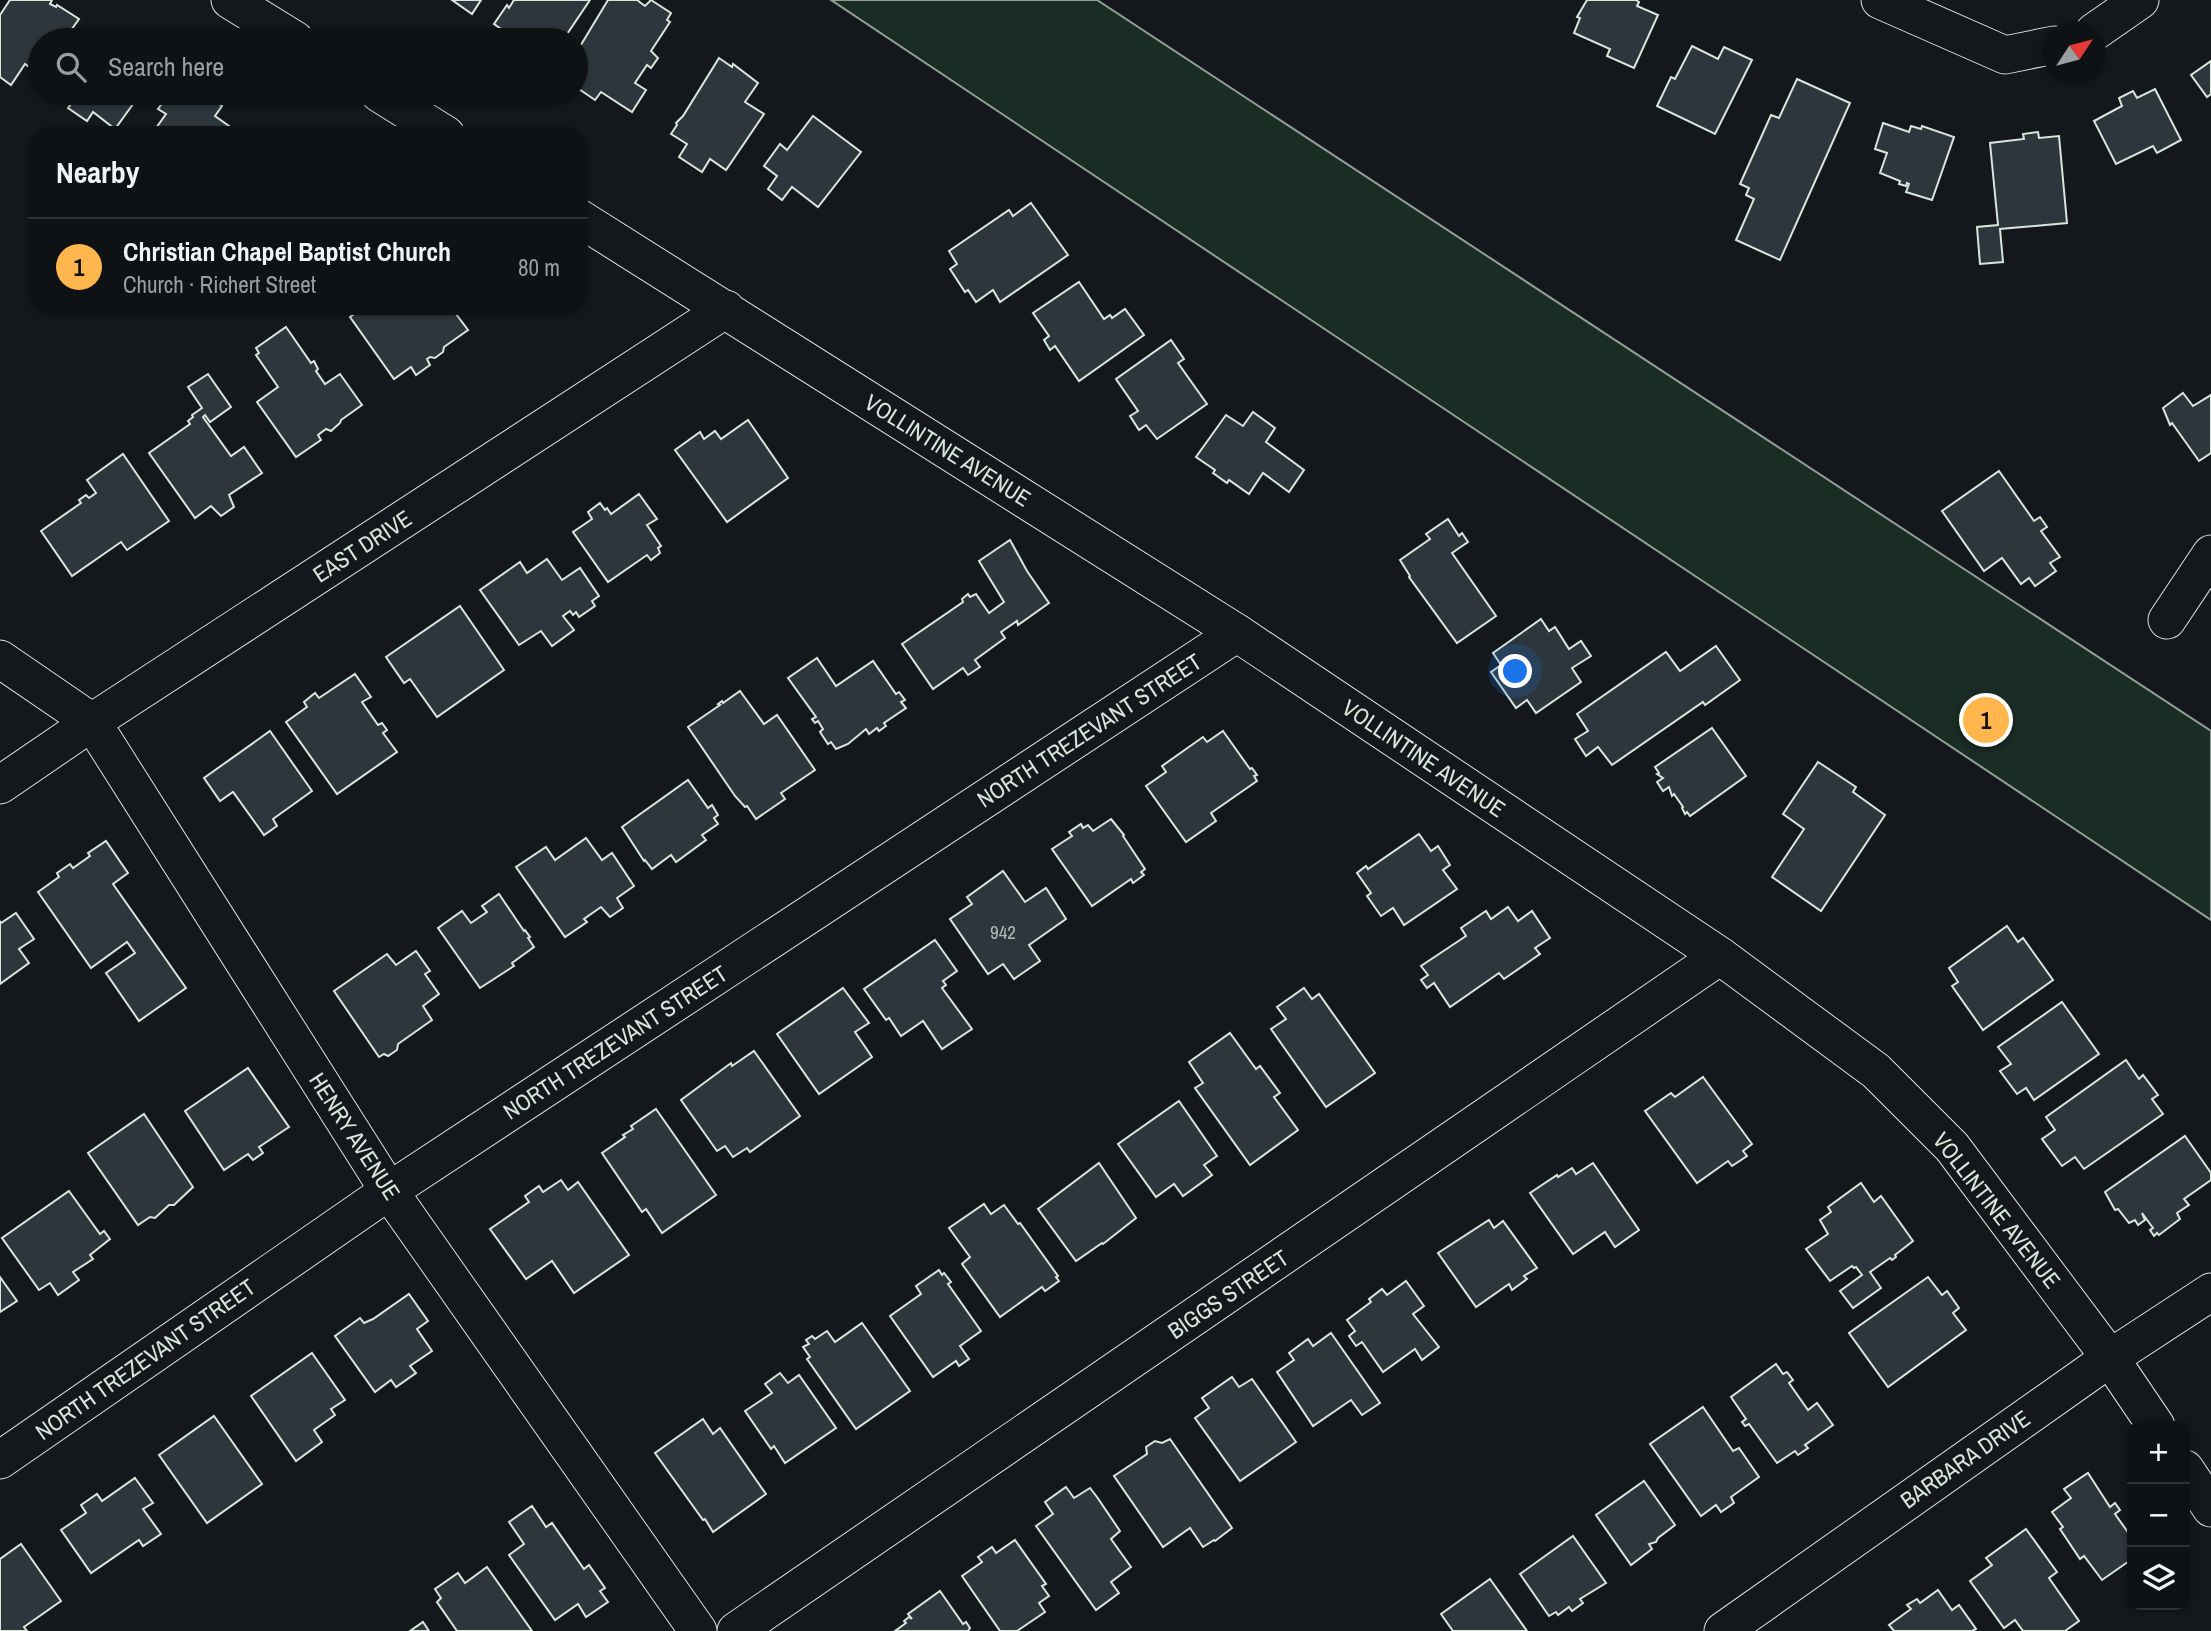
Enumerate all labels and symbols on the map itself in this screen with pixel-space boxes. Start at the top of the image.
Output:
north arrow [2043,21,2106,84]
street label: VOLLINTINE AVENUE [859,386,1037,514]
street label: EAST DRIVE [307,503,417,589]
street label: NORTH TREZEVANT STREET [971,645,1208,814]
your location [1498,654,1532,688]
street label: VOLLINTINE AVENUE [1336,692,1512,824]
pin: 1 [1963,694,2009,746]
house number: 942 [990,919,1016,945]
street label: NORTH TREZEVANT STREET [497,957,734,1126]
street label: HENRY AVENUE [302,1066,408,1206]
street label: VOLLINTINE AVENUE [1926,1125,2068,1295]
street label: BIGGS STREET [1162,1242,1295,1346]
street label: NORTH TREZEVANT STREET [29,1271,261,1447]
street label: BARBARA DRIVE [1894,1403,2036,1515]

